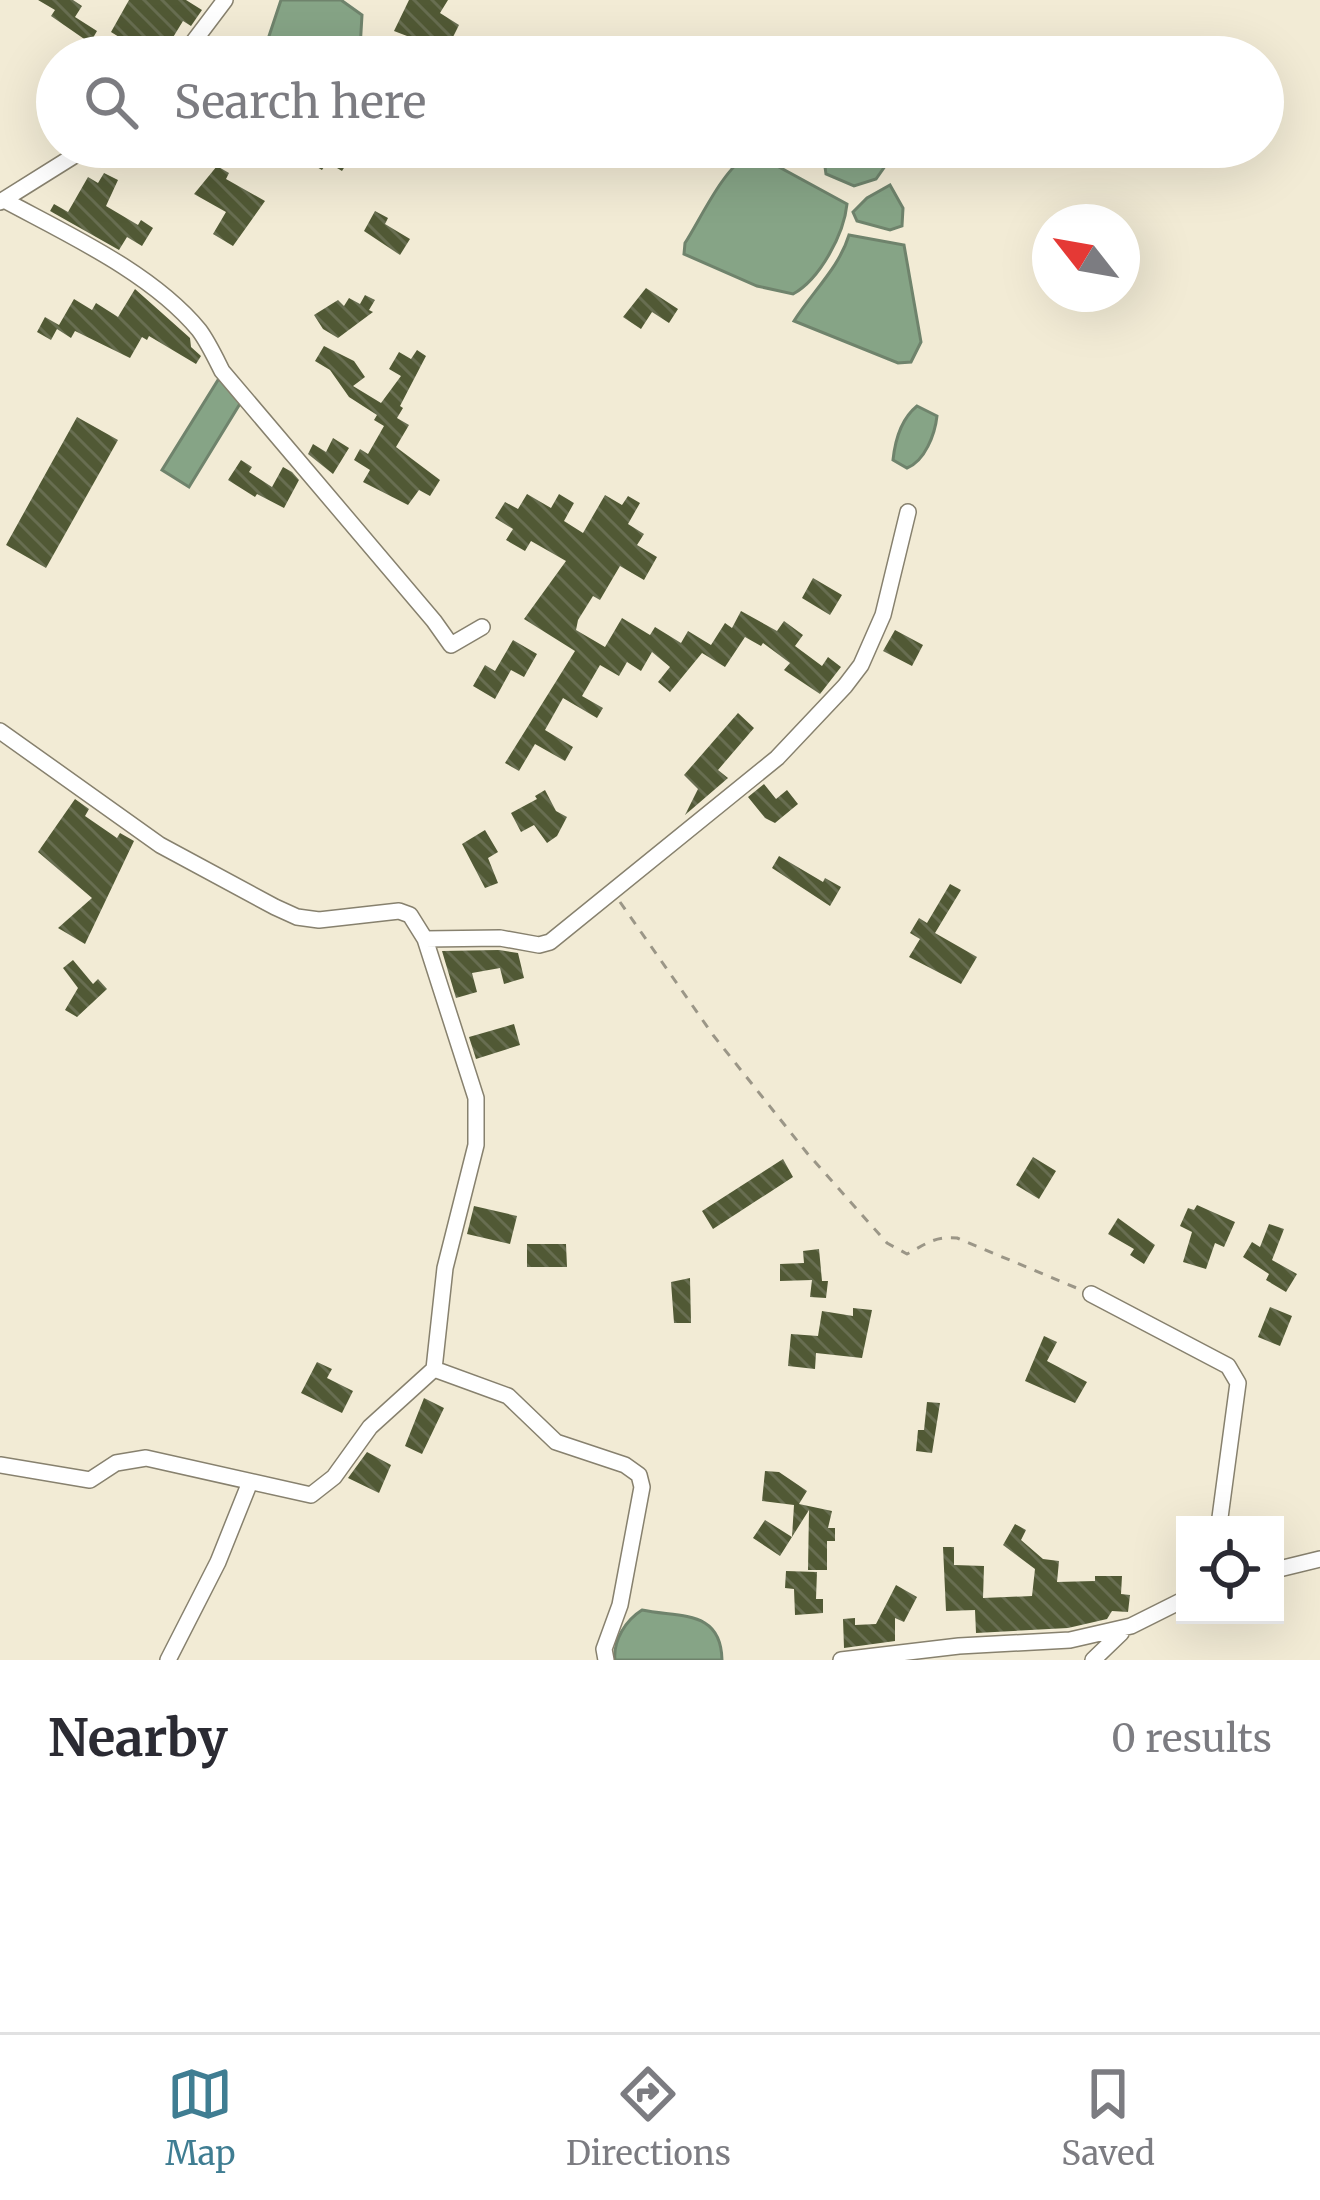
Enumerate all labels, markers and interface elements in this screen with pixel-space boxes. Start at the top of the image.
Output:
search box [36,36,1284,168]
icon: search [78,69,144,135]
text: Search here [174,74,426,130]
north arrow [1032,204,1140,312]
map controls [1176,1516,1284,1624]
button: locate [1176,1516,1284,1624]
text: Nearby [48,1706,228,1770]
text: 0 results [1111,1714,1272,1763]
tab: Map [165,2061,236,2174]
tab: Directions [566,2061,731,2174]
tab: Saved [1061,2061,1155,2174]

